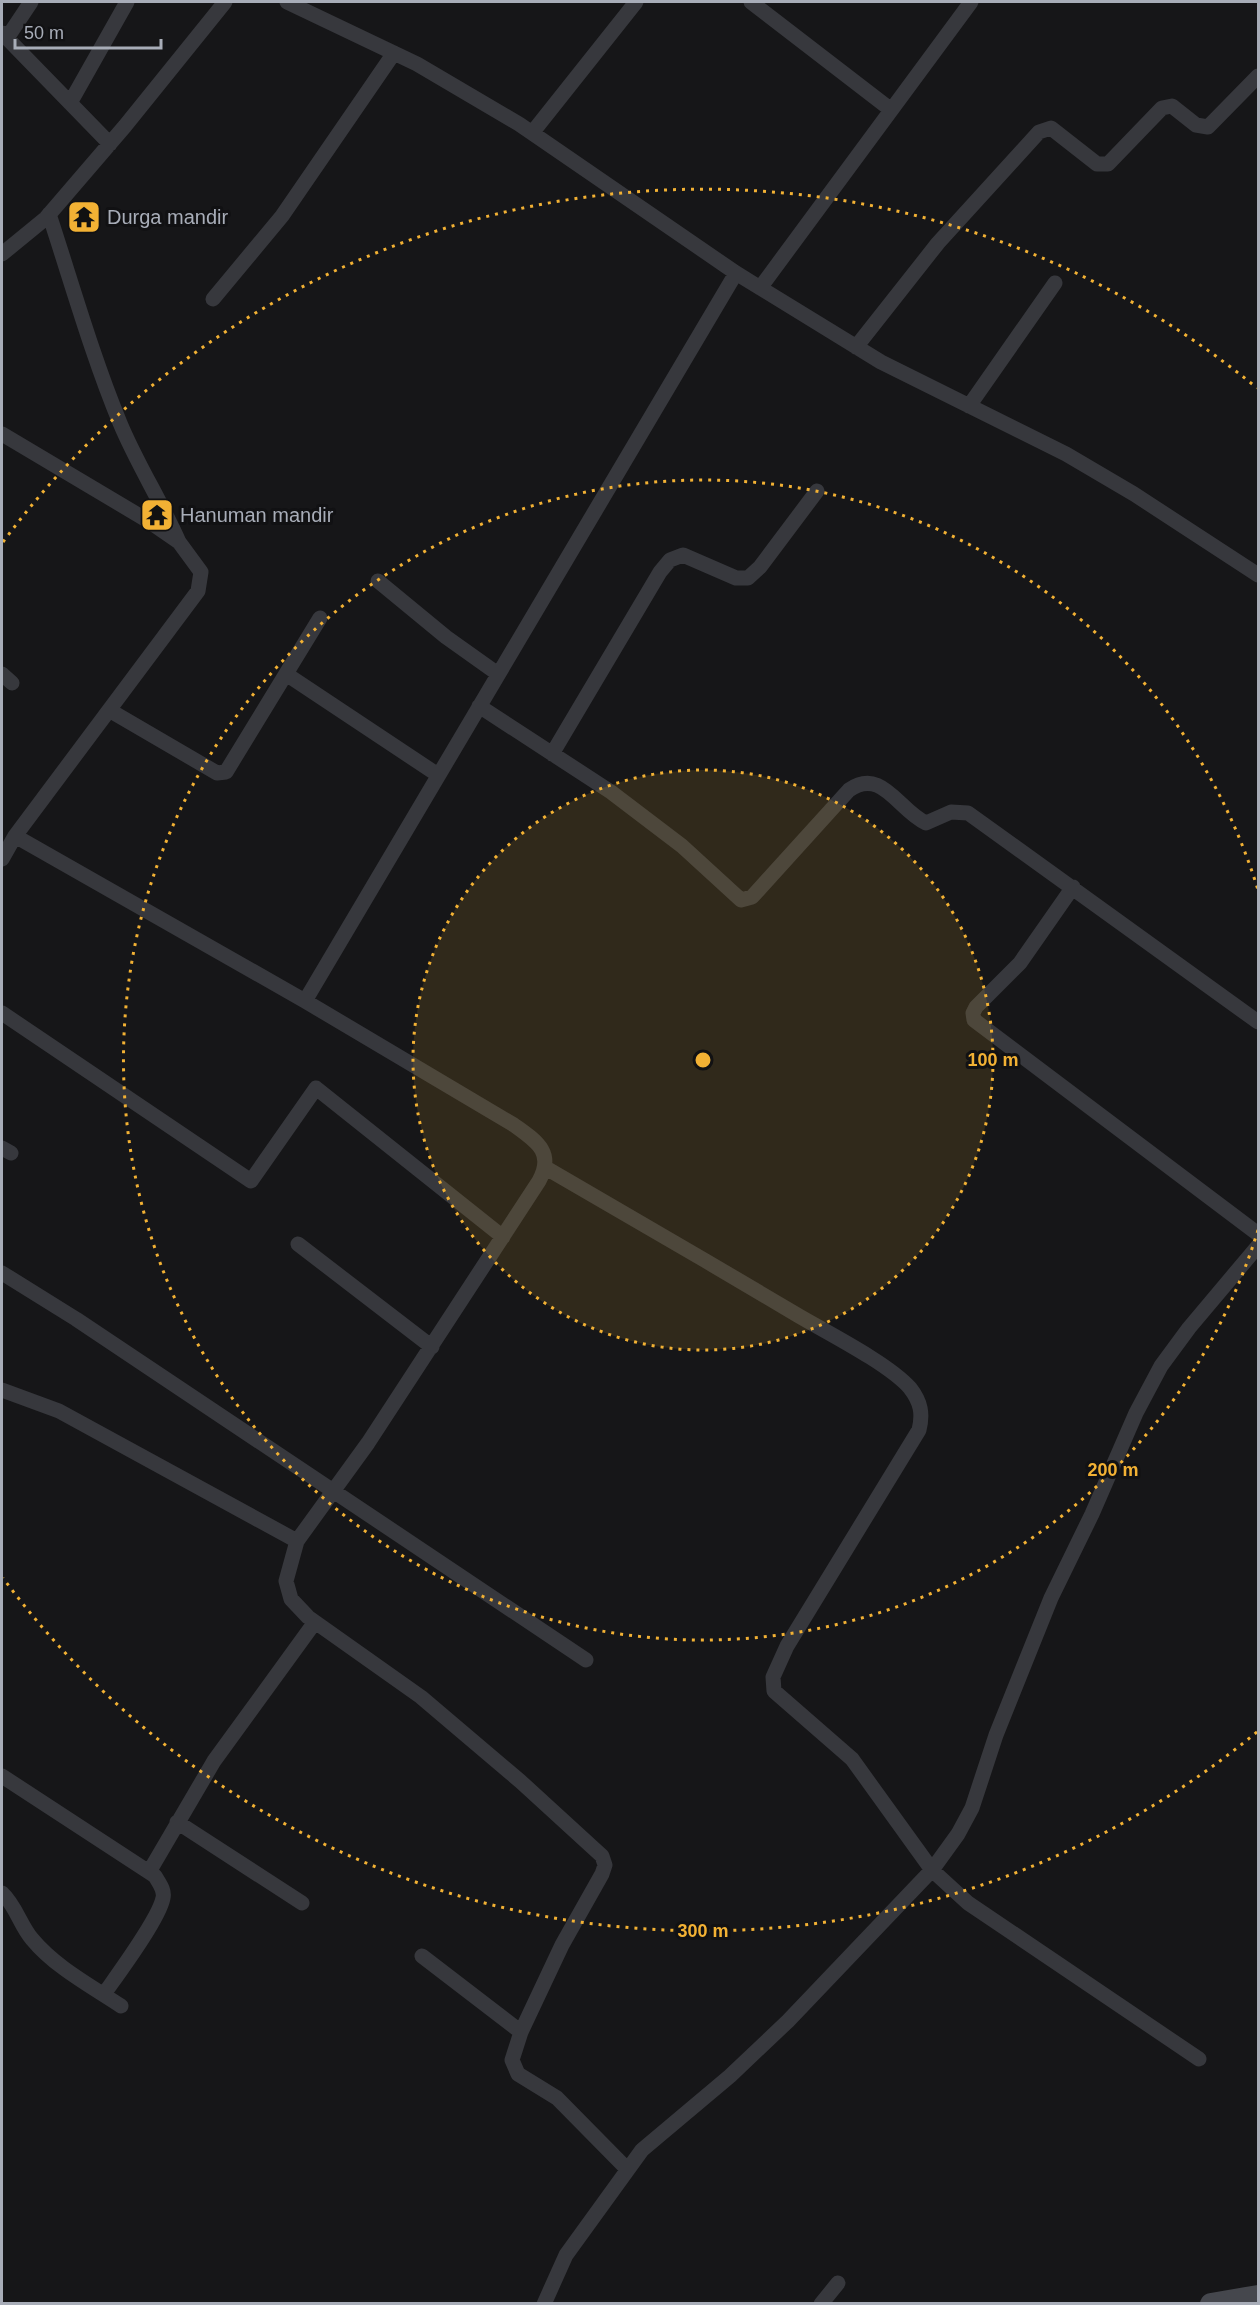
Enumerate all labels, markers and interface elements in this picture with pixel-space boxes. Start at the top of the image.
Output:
scale bar [15,12,160,50]
text: 50 m [24,23,64,43]
temple icon: Durga mandir [66,199,102,235]
place label: Durga mandir [107,206,229,228]
temple icon: Hanuman mandir [139,497,175,533]
place label: Hanuman mandir [180,504,334,526]
centre of rings [693,1050,713,1070]
text: 100 m [967,1050,1019,1070]
text: 200 m [1087,1460,1139,1480]
text: 300 m [677,1921,729,1941]

